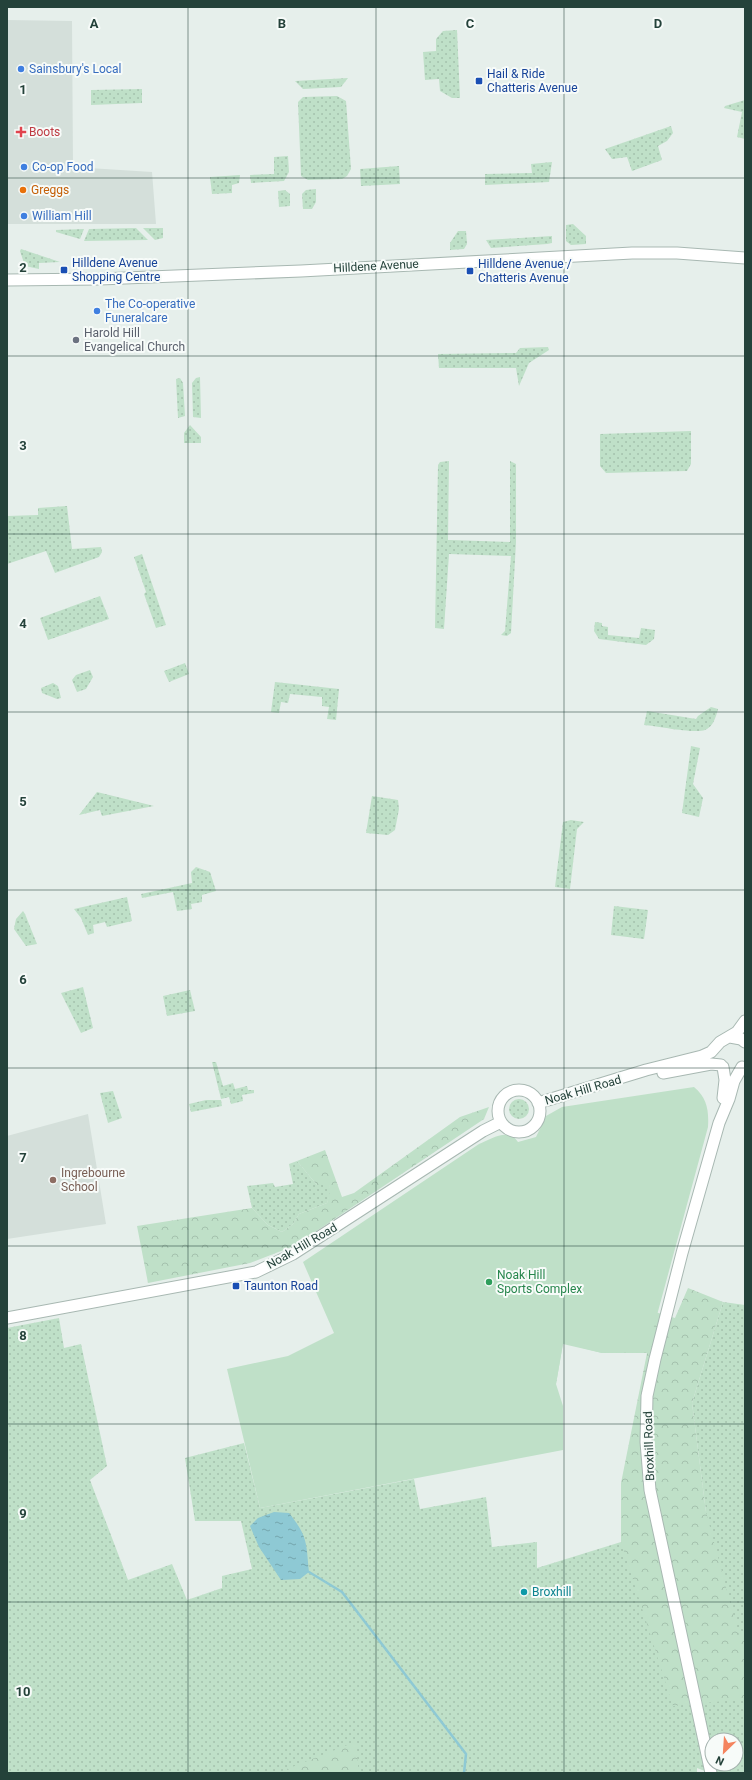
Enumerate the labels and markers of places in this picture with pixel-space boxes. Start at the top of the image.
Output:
place label: Sainsbury's Local [29,62,122,76]
marker: Sainsbury's Local [16,64,26,74]
place label: Hail & Ride Chatteris Avenue [487,67,578,95]
marker: Hail & Ride Chatteris Avenue [474,76,484,86]
place label: Boots [29,125,60,139]
marker: Boots [16,127,26,137]
place label: Co-op Food [32,160,94,174]
marker: Co-op Food [19,162,29,172]
place label: Greggs [31,183,69,197]
marker: Greggs [18,185,28,195]
place label: William Hill [32,209,92,223]
marker: William Hill [19,211,29,221]
place label: Hilldene Avenue Shopping Centre [72,256,160,284]
place label: Hilldene Avenue / Chatteris Avenue [478,257,572,285]
marker: Hilldene Avenue Shopping Centre [59,265,69,275]
marker: Hilldene Avenue / Chatteris Avenue [465,266,475,276]
place label: The Co-operative Funeralcare [105,297,195,325]
marker: The Co-operative Funeralcare [92,306,102,316]
place label: Harold Hill Evangelical Church [84,326,185,354]
marker: Harold Hill Evangelical Church [71,335,81,345]
place label: Ingrebourne School [61,1166,125,1194]
marker: Ingrebourne School [48,1175,58,1185]
place label: Noak Hill Sports Complex [497,1268,582,1296]
marker: Noak Hill Sports Complex [484,1277,494,1287]
place label: Taunton Road [244,1279,318,1293]
marker: Taunton Road [231,1281,241,1291]
place label: Broxhill [532,1585,571,1599]
marker: Broxhill [519,1587,529,1597]

